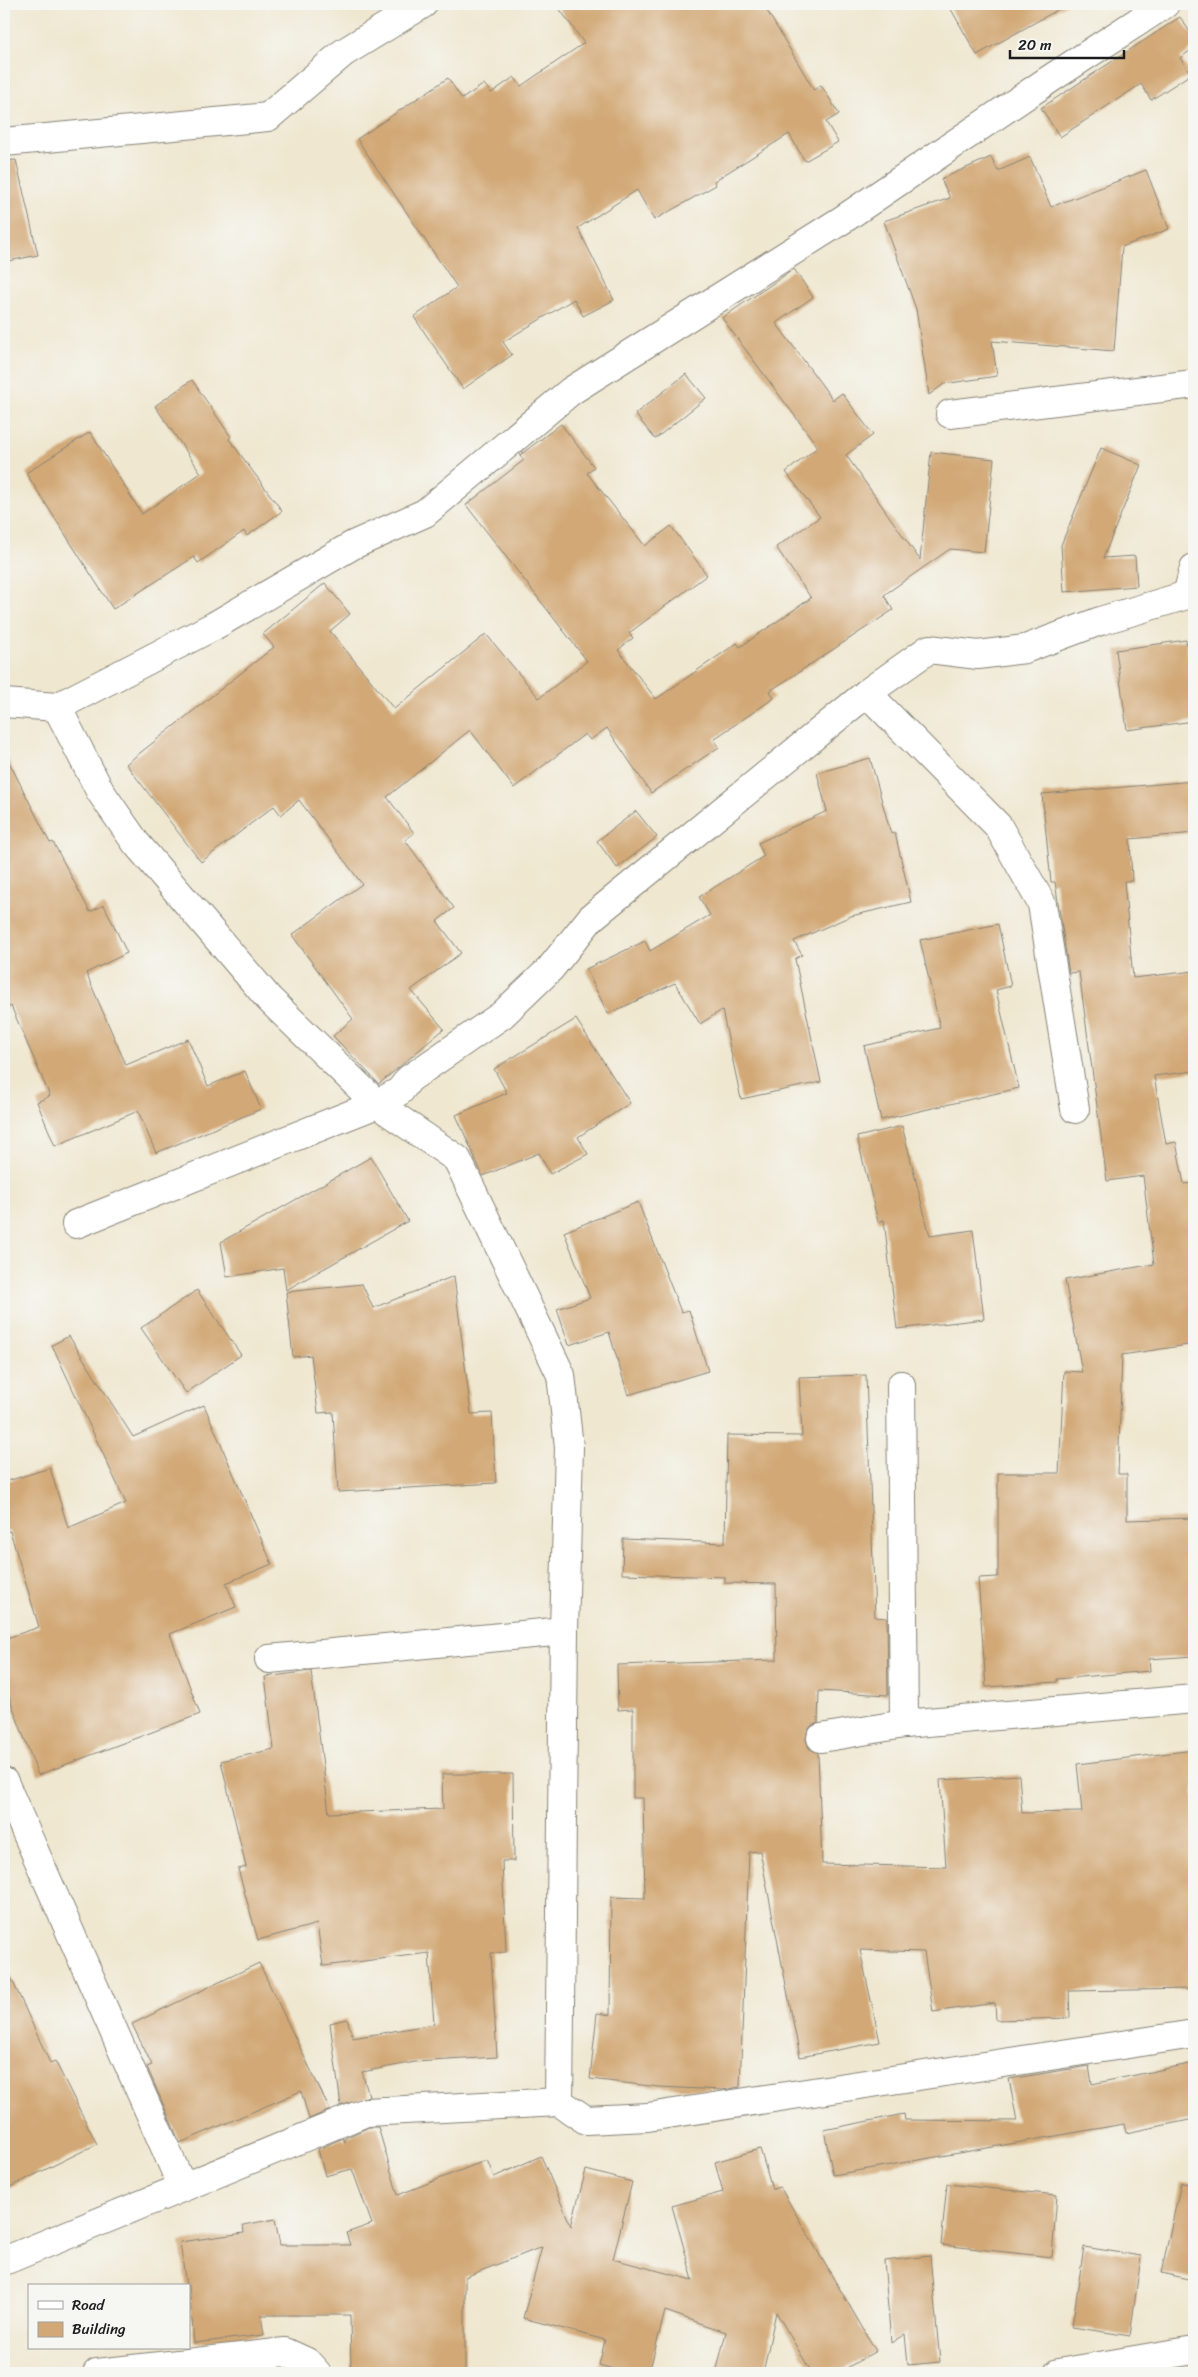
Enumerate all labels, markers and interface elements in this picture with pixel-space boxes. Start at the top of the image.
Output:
scale bar [1010,28,1124,60]
text: 20 m [1018,32,1052,58]
legend [28,2284,190,2350]
text: Road [72,2292,105,2318]
text: Building [72,2316,126,2342]

